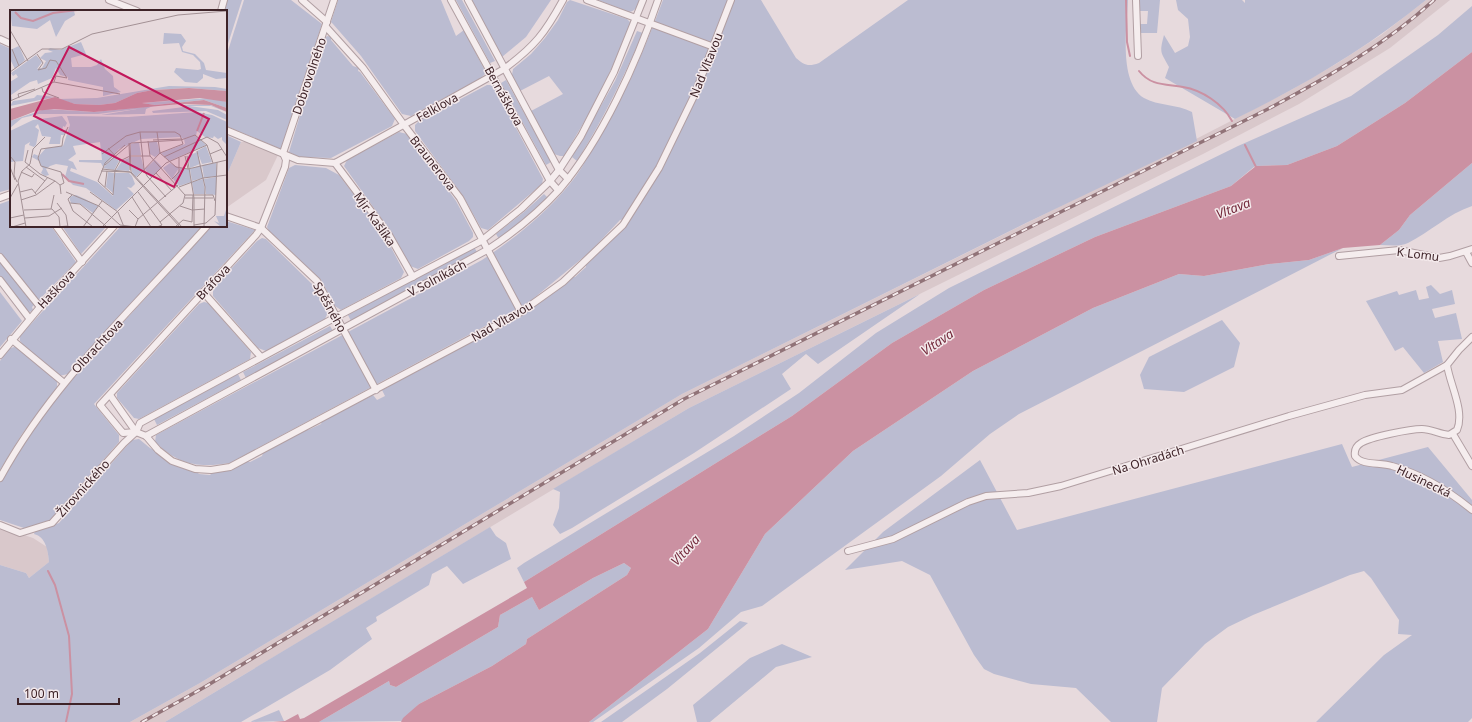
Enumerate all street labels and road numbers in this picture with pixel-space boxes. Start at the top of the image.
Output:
street label: Nad Vltavou [685,30,727,100]
street label: Dobrovolného [288,35,330,117]
street label: Bernáškova [481,63,527,129]
street label: Felklova [413,89,461,125]
street label: Braunerova [406,132,460,194]
street label: Mjr. Kašlíka [350,188,400,250]
street label: K Lomu [1396,243,1440,265]
street label: V Solníkách [405,255,469,301]
street label: Bráfova [192,260,234,304]
street label: Haškova [34,266,78,312]
street label: Spěšného [309,279,351,335]
street label: Nad Vltavou [468,297,536,345]
street label: Olbrachtova [67,315,127,377]
street label: Na Ohradách [1110,441,1186,479]
street label: Žirovnického [53,456,113,520]
street label: Husinecká [1394,461,1454,501]

